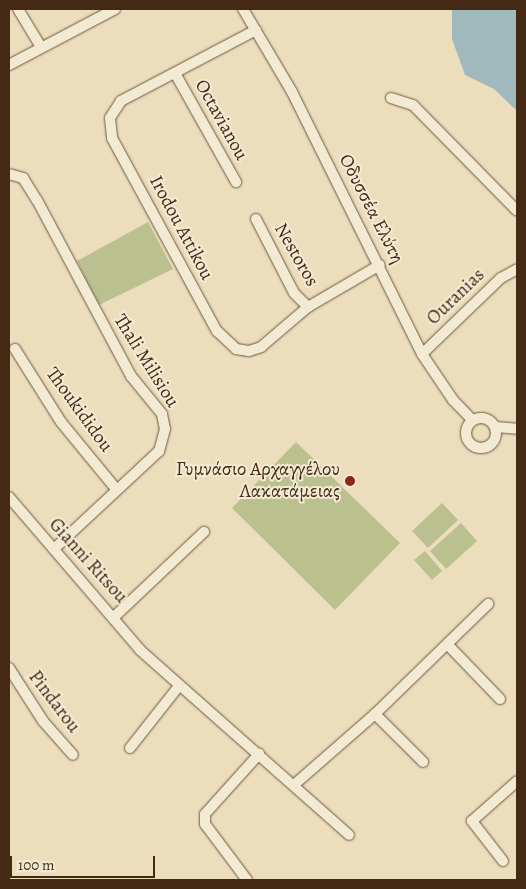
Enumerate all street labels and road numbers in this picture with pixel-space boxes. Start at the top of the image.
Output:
street label: Octavianou [190,76,252,164]
street label: Οδυσσέα Ελύτη [334,151,408,267]
street label: Irodou Attikou [144,172,218,284]
street label: Nestoros [269,219,323,291]
street label: Ouranias [422,264,490,330]
street label: Thali Milisiou [108,310,184,412]
street label: Thoukididou [41,363,117,457]
street label: Gianni Ritsou [44,514,132,608]
street label: Pindarou [23,666,85,738]

